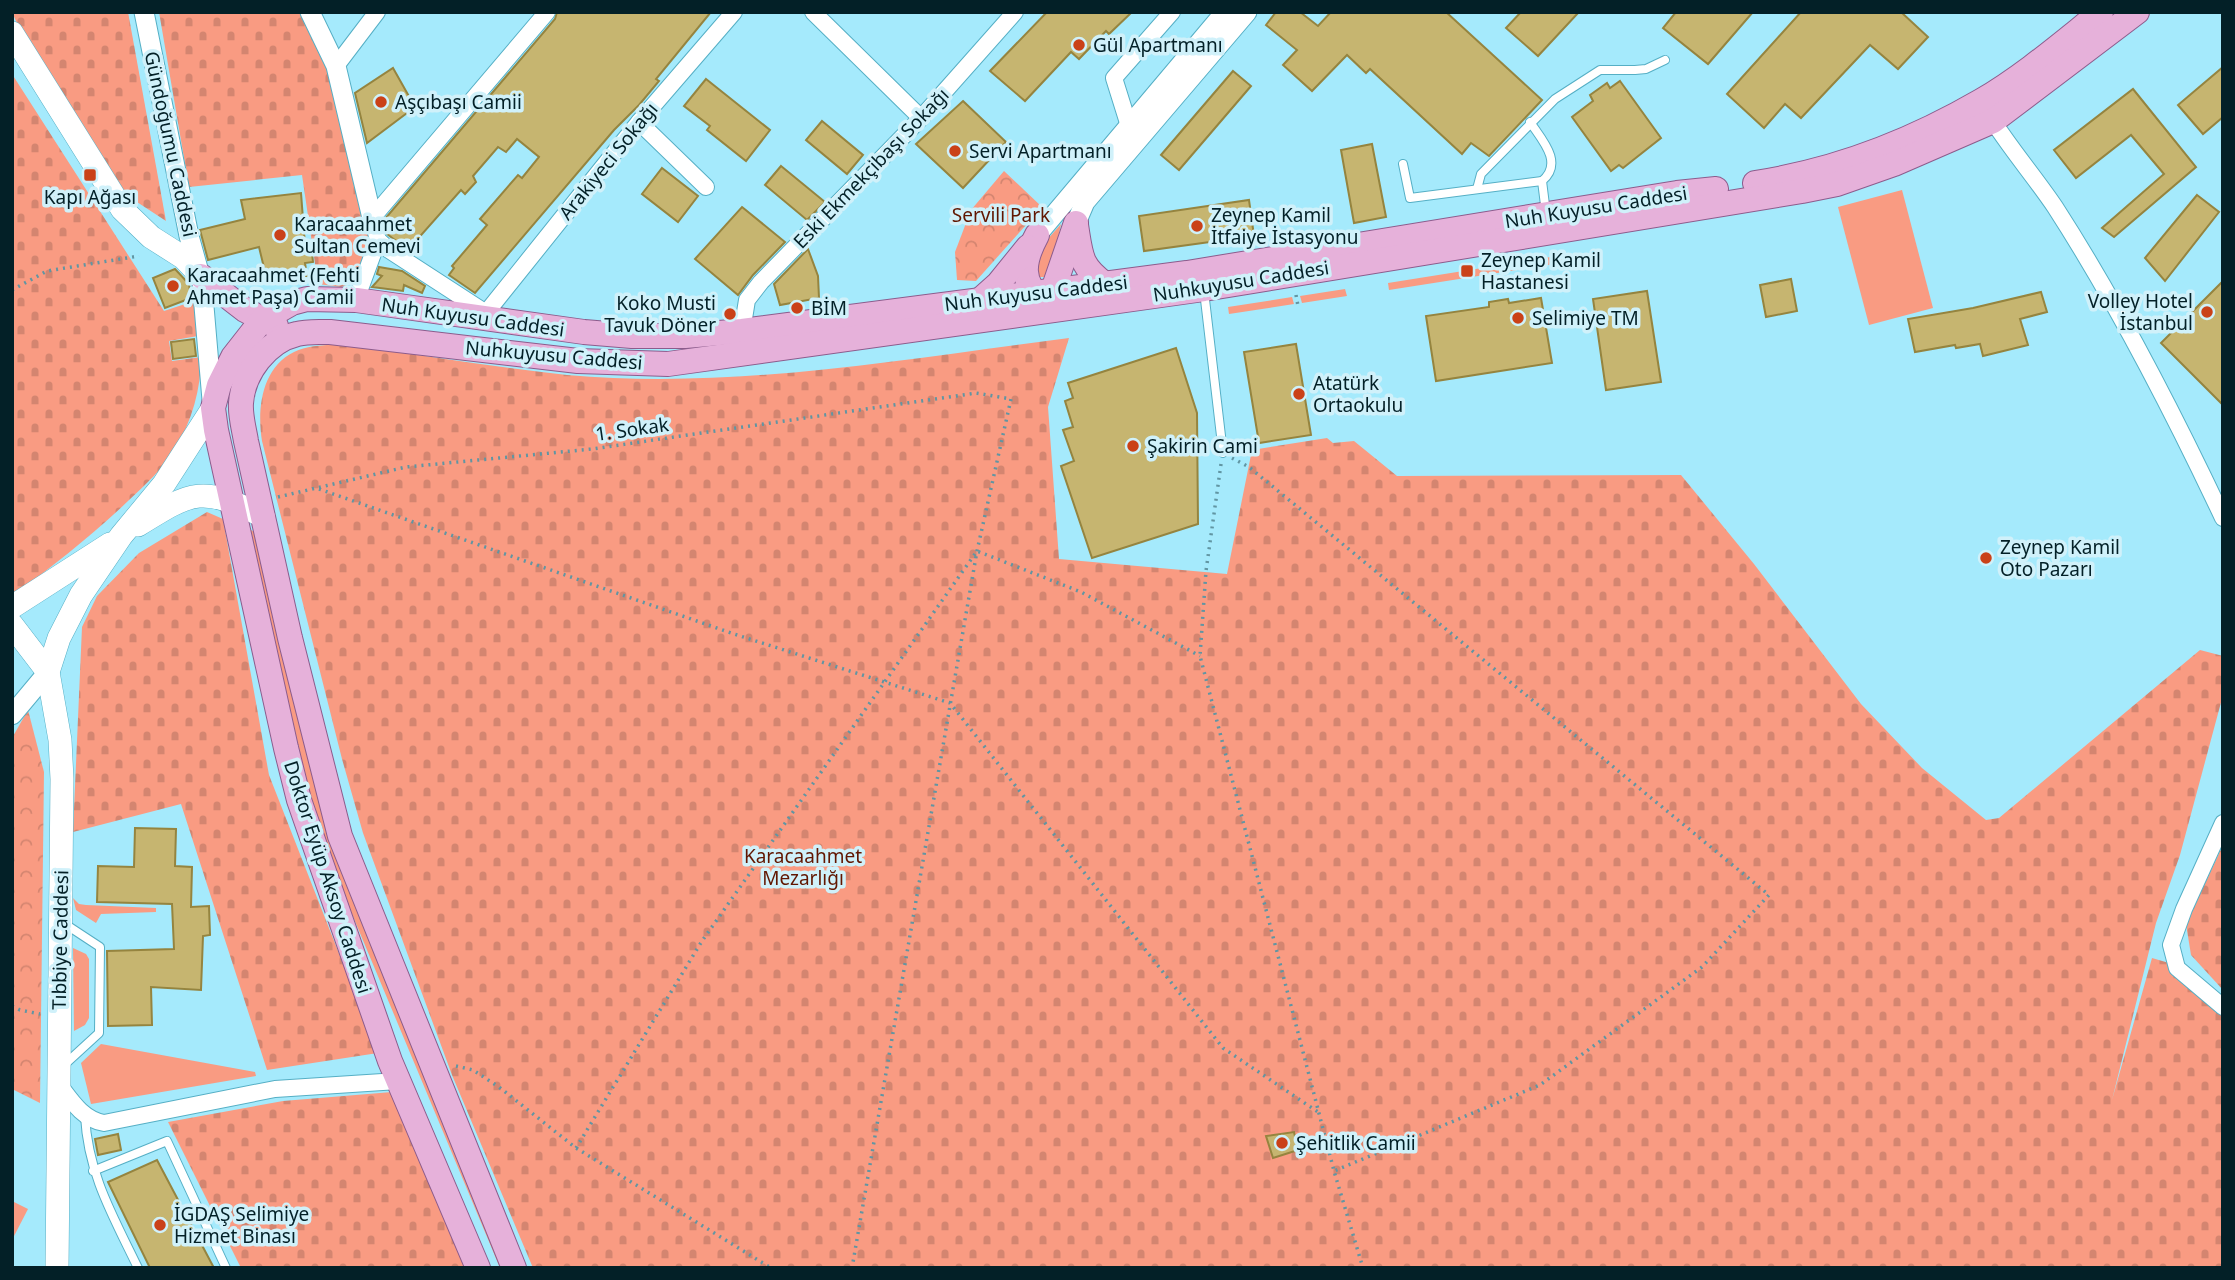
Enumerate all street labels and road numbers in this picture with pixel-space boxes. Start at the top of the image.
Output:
street label: Gündoğumu Caddesi [139,49,203,239]
street label: Eski Ekmekçibaşı Sokağı [787,82,955,254]
street label: Arakiyeci Sokağı [553,97,663,225]
street label: Nuh Kuyusu Caddesi [1503,180,1689,234]
street label: Nuhkuyusu Caddesi [1151,254,1331,308]
street label: Nuh Kuyusu Caddesi [943,269,1129,317]
street label: Nuh Kuyusu Caddesi [380,291,566,343]
street label: Nuhkuyusu Caddesi [464,334,644,376]
street label: 1. Sokak [594,411,670,447]
street label: Doktor Eyüp Aksoy Caddesi [278,757,378,997]
street label: Tıbbiye Caddesi [46,870,74,1010]

